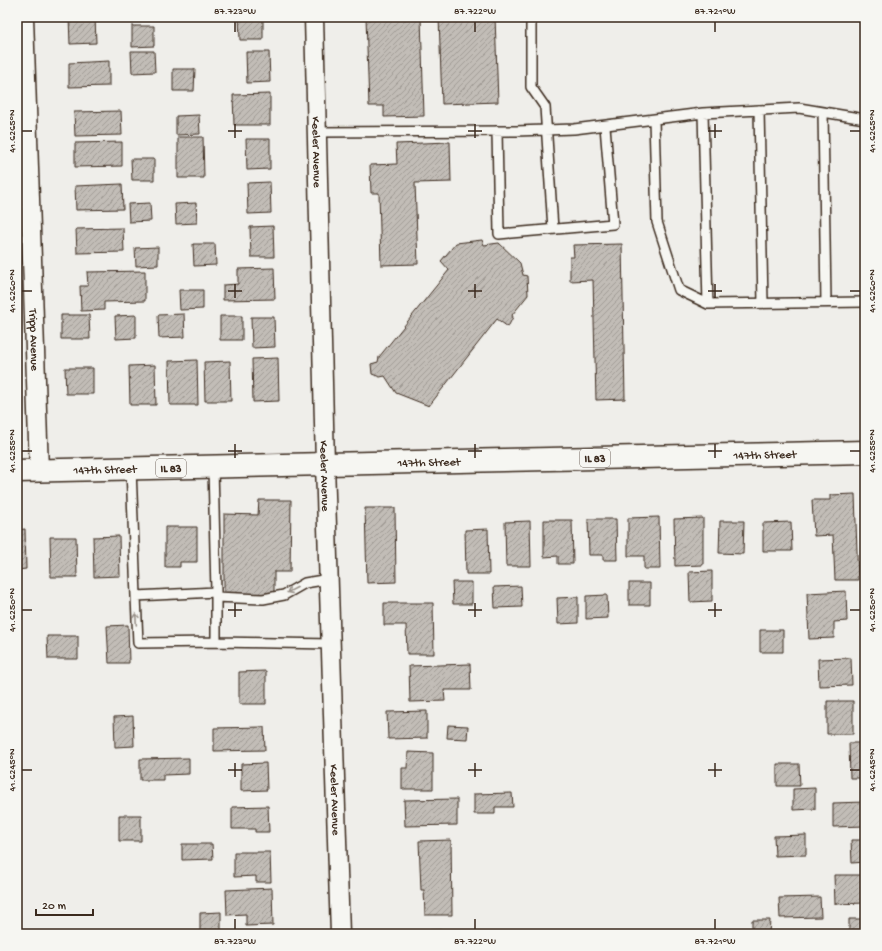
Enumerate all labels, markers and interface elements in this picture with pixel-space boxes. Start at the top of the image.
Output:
text: 87.723°W [214,6,257,18]
text: 87.722°W [454,6,496,18]
text: 87.721°W [695,6,736,18]
text: 41.6265°N [7,109,19,153]
text: 41.6265°N [867,109,879,153]
street label: Keeler Avenue [307,116,323,189]
text: 41.6260°N [7,269,19,313]
text: 41.6260°N [867,269,879,313]
street label: Tripp Avenue [25,308,41,372]
text: 41.6255°N [7,429,19,473]
text: 41.6255°N [867,429,879,473]
street label: Keeler Avenue [315,440,332,512]
road number: IL 83 [580,449,610,467]
street label: 147th Street [732,449,798,464]
street label: 147th Street [396,456,462,471]
road number: IL 83 [156,459,186,477]
street label: 147th Street [72,463,138,479]
one-way arrow [286,587,298,595]
text: 41.6250°N [7,588,19,632]
text: 41.6250°N [867,588,879,632]
one-way arrow [133,613,140,626]
text: 41.6245°N [7,748,19,791]
text: 41.6245°N [867,748,879,791]
street label: Keeler Avenue [326,764,342,836]
scale bar [36,891,93,917]
text: 20 m [42,900,67,914]
text: 87.723°W [214,936,257,948]
text: 87.722°W [454,936,496,948]
text: 87.721°W [695,936,736,948]

